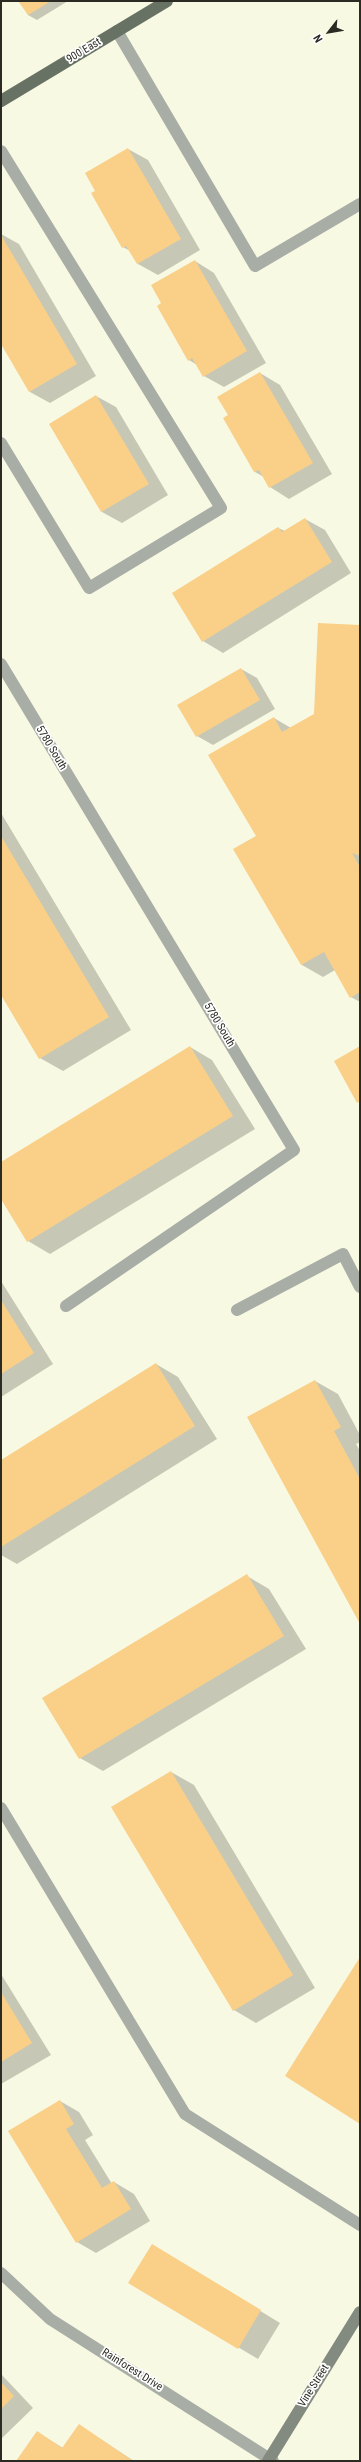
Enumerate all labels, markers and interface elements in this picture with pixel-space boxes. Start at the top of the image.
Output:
north arrow [309,12,349,52]
text: N [311,32,326,45]
street label: 900 East [64,36,104,66]
street label: 5780 South [33,723,69,773]
street label: 5780 South [201,1000,237,1050]
street label: Rainforest Drive [99,2346,165,2394]
street label: Vine Street [296,2362,332,2410]

